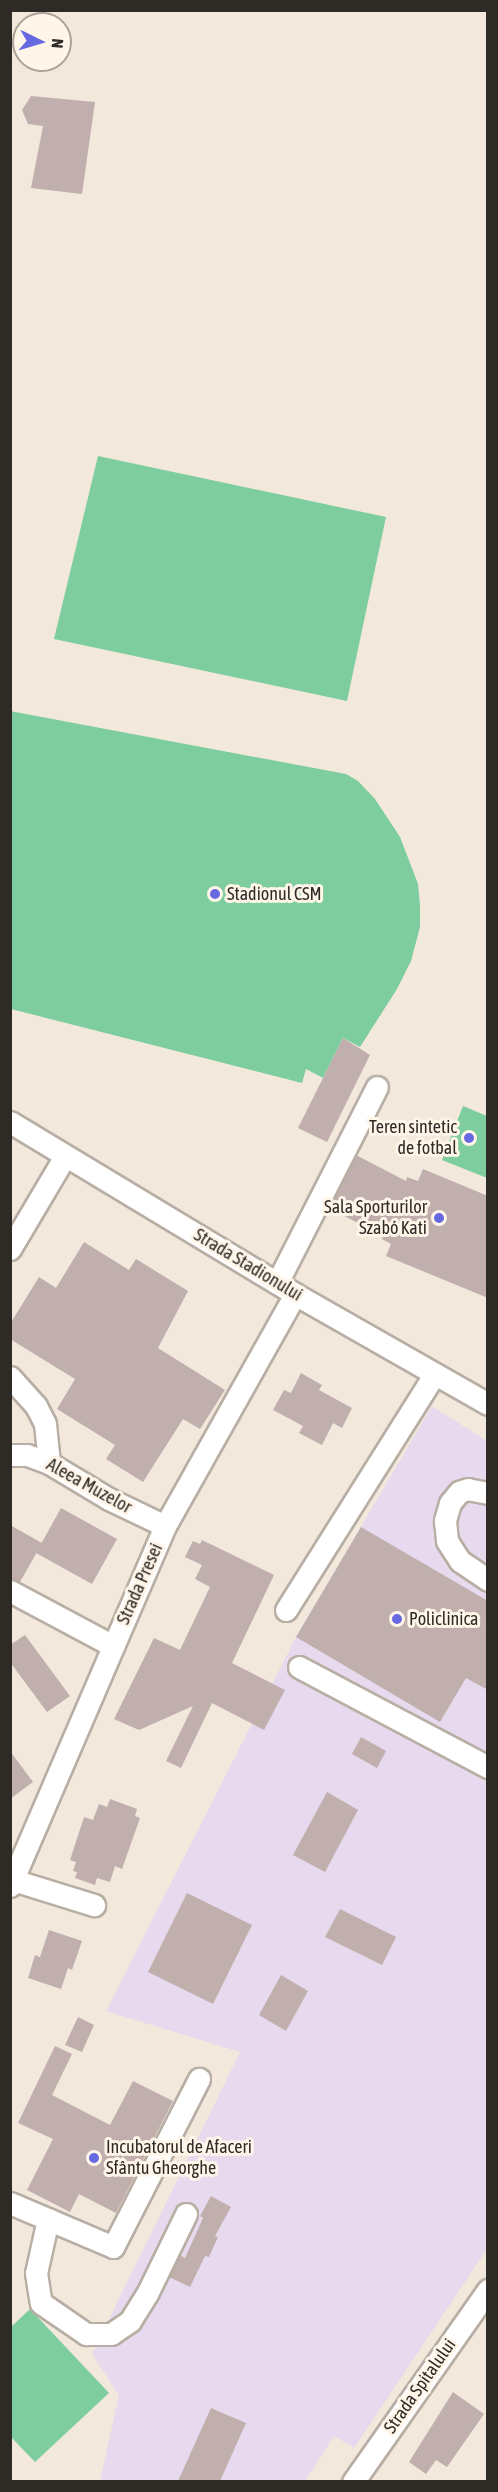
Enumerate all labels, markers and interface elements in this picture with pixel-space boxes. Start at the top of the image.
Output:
north arrow [12,12,72,72]
text: N [49,38,67,49]
place label: Stadionul CSM [227,883,322,905]
marker: Stadionul CSM [208,887,222,901]
place label: Teren sintetic de fotbal [369,1117,457,1160]
marker: Teren sintetic de fotbal [462,1131,476,1145]
place label: Sala Sporturilor Szabó Kati [324,1197,427,1240]
marker: Sala Sporturilor Szabó Kati [432,1211,446,1225]
street label: Strada Stadionului [190,1224,306,1306]
street label: Aleea Muzelor [43,1454,135,1518]
street label: Strada Presei [113,1540,167,1628]
place label: Policlinica [409,1608,478,1630]
marker: Policlinica [390,1612,404,1626]
place label: Incubatorul de Afaceri Sfântu Gheorghe [106,2137,252,2180]
marker: Incubatorul de Afaceri Sfântu Gheorghe [87,2151,101,2165]
street label: Strada Spitalului [380,2335,460,2437]

